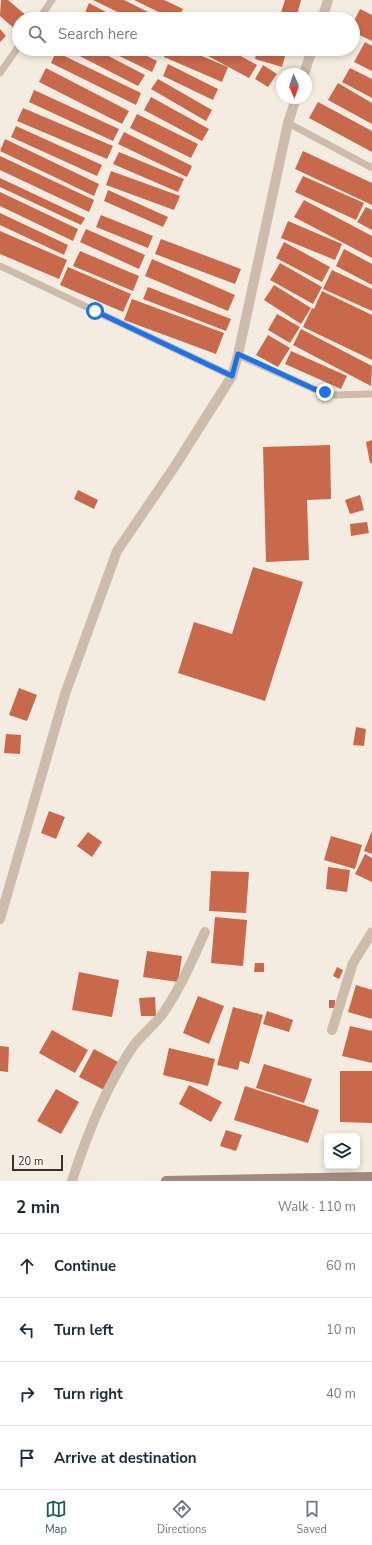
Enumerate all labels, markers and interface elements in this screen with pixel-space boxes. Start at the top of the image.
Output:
search box [12,12,360,56]
icon: search [26,23,48,45]
text: Search here [58,24,138,44]
north arrow [276,68,312,104]
route start [86,302,104,320]
route end [316,383,334,401]
map controls [324,1133,360,1169]
button: layers [324,1133,360,1169]
scale bar [12,1153,63,1172]
text: 20 m [18,1154,43,1169]
text: 2 min [16,1196,60,1219]
text: Walk · 110 m [278,1198,356,1216]
icon: ahead [16,1255,38,1277]
text: Continue [54,1256,116,1276]
text: 60 m [326,1257,356,1275]
icon: left [16,1319,38,1341]
text: Turn left [54,1320,113,1340]
text: 10 m [326,1321,356,1339]
icon: right [16,1383,38,1405]
text: Turn right [54,1384,123,1404]
text: 40 m [326,1385,356,1403]
icon: arrive [16,1447,38,1469]
text: Arrive at destination [54,1448,197,1468]
tab: Map [45,1498,67,1537]
tab: Directions [157,1498,207,1537]
tab: Saved [297,1498,327,1537]

